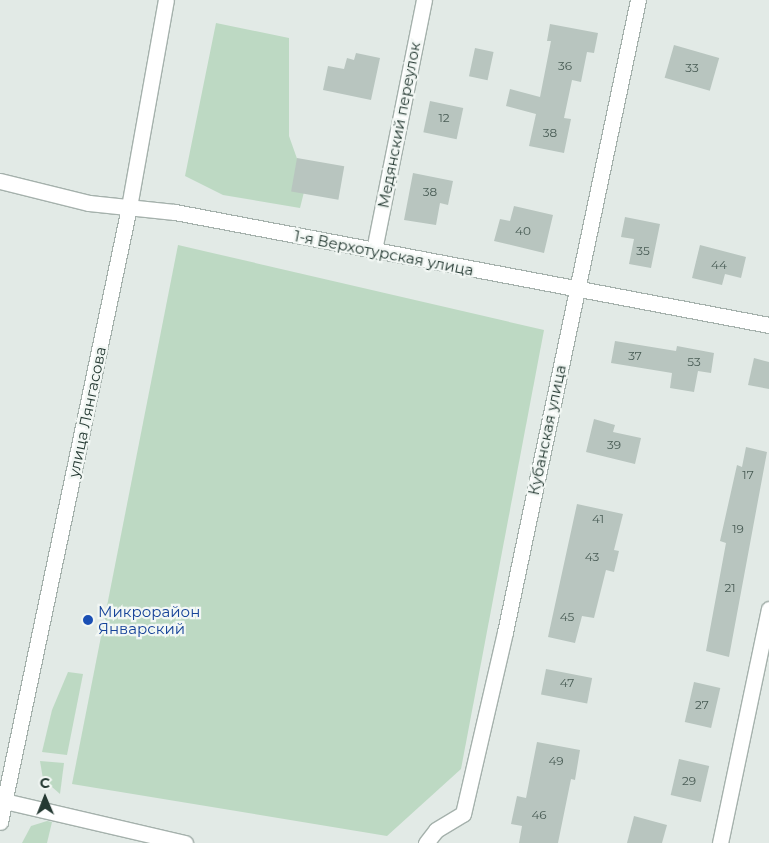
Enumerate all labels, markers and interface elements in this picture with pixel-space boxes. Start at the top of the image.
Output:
street label: Медянский переулок [374,40,424,210]
house number: 36 [558,59,572,73]
house number: 33 [685,61,699,75]
house number: 12 [438,111,450,125]
house number: 38 [543,126,557,140]
house number: 38 [423,185,437,199]
house number: 40 [515,224,531,238]
street label: 1-я Верхотурская улица [293,227,475,279]
house number: 35 [636,244,650,258]
house number: 44 [711,258,727,272]
street label: улица Лянгасова [64,345,110,479]
house number: 37 [628,349,642,363]
house number: 53 [687,355,701,369]
street label: Кубанская улица [524,363,570,497]
house number: 39 [607,438,621,452]
house number: 17 [742,468,754,482]
house number: 41 [592,512,604,526]
house number: 19 [732,522,744,536]
house number: 43 [585,550,599,564]
house number: 21 [724,581,736,595]
place label: Микрорайон Январский [98,602,200,637]
house number: 45 [560,610,574,624]
marker: Микрорайон Январский [82,614,94,626]
house number: 47 [560,676,574,690]
house number: 27 [695,698,709,712]
house number: 49 [548,754,564,768]
north arrow [20,773,70,823]
text: С [39,774,50,792]
house number: 29 [682,774,696,788]
house number: 46 [531,808,547,822]

